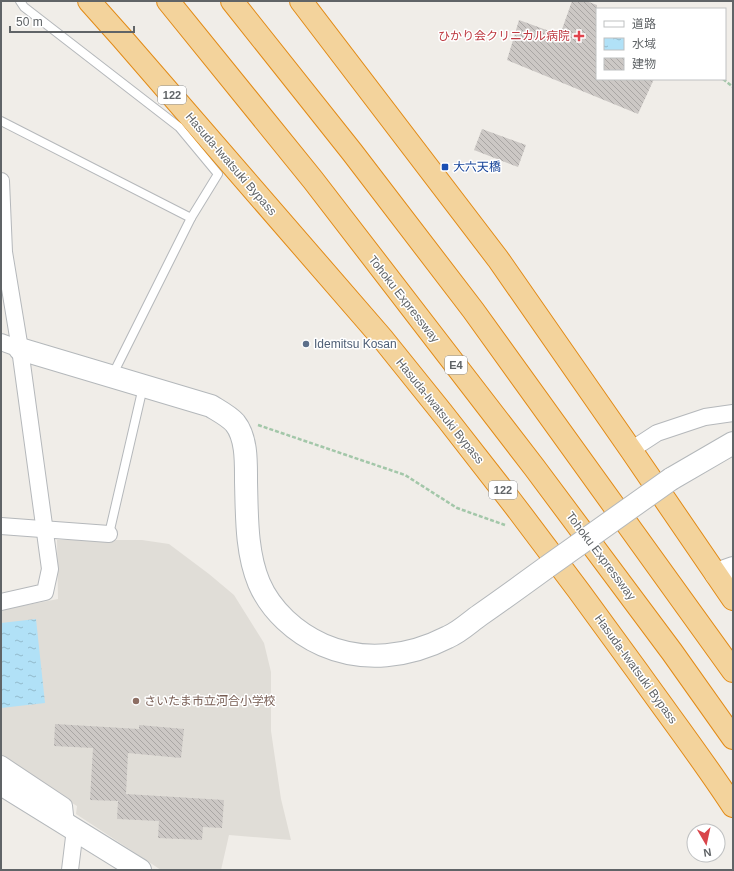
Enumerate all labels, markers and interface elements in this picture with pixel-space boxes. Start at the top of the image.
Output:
scale bar [10,8,134,34]
legend [596,8,726,80]
text: 50 m [16,15,43,29]
text: 道路 [632,17,656,31]
place label: ひかり会クリニカル病院 [438,29,570,43]
marker: ひかり会クリニカル病院 [573,30,585,42]
text: 水域 [632,37,656,51]
text: 建物 [632,57,656,71]
road number: 122 [158,86,186,104]
street label: Hasuda-Iwatsuki Bypass [183,110,279,218]
place label: 大六天橋 [453,160,501,174]
marker: 大六天橋 [440,162,450,172]
street label: Tohoku Expressway [366,253,442,345]
place label: Idemitsu Kosan [314,337,397,351]
marker: Idemitsu Kosan [301,339,311,349]
street label: Hasuda-Iwatsuki Bypass [393,356,487,466]
road number: E4 [445,356,467,374]
road number: 122 [489,481,517,499]
street label: Tohoku Expressway [563,509,639,603]
street label: Hasuda-Iwatsuki Bypass [592,612,680,726]
place label: さいたま市立河合小学校 [144,694,276,708]
marker: さいたま市立河合小学校 [131,696,141,706]
north arrow [686,823,726,863]
text: N [703,846,712,859]

